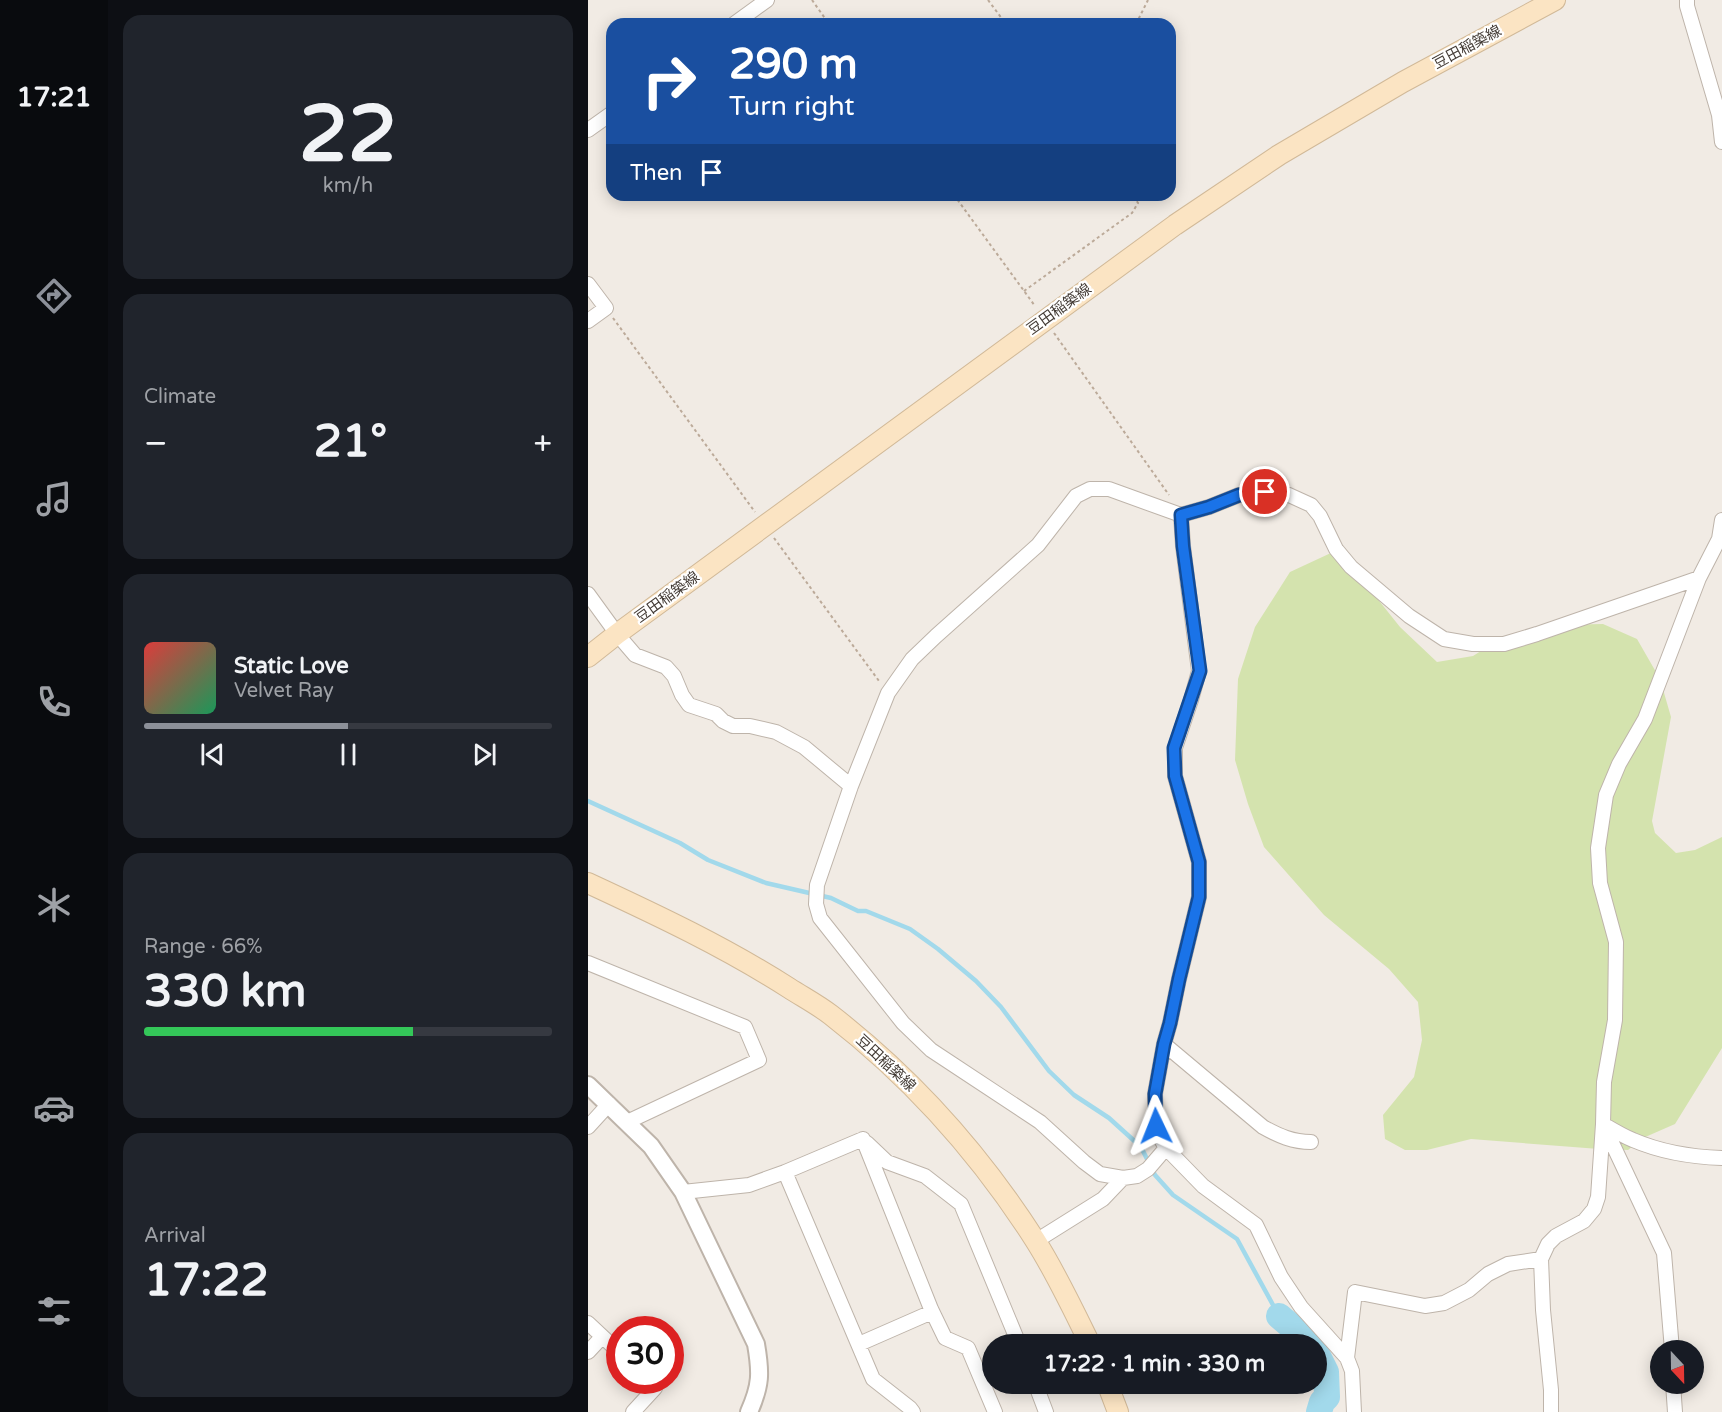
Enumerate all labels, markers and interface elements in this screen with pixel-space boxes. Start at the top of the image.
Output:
street label: 豆田稲築線 [1430,21,1504,73]
text: 290 m [729,39,858,90]
icon: right [630,42,708,120]
text: 17:21 [17,81,91,114]
text: 22 [299,88,397,182]
text: Turn right [729,90,855,123]
icon: arrive [695,156,728,189]
text: Then [630,160,683,186]
text: km/h [323,174,373,198]
icon: directions [33,275,75,317]
street label: 豆田稲築線 [1023,280,1095,338]
text: Climate [144,385,216,409]
text: 21° [314,415,387,469]
text: − [144,424,168,463]
text: + [533,424,552,463]
pin [1239,466,1290,517]
icon: arrive [1248,475,1281,508]
icon: music [33,478,75,520]
street label: 豆田稲築線 [631,568,703,626]
text: Static Love [234,653,349,679]
text: Velvet Ray [234,679,334,703]
icon: phone [33,681,75,723]
icon: previous [196,738,229,771]
icon: pause [332,738,365,771]
icon: next [468,738,501,771]
icon: climate [33,884,75,926]
text: Range · 66% [144,935,263,959]
text: 330 km [144,965,306,1019]
street label: 豆田稲築線 [852,1031,920,1095]
icon: car [33,1087,75,1129]
position arrow [1124,1094,1188,1158]
text: Arrival [144,1224,206,1248]
text: 17:22 [144,1254,269,1308]
icon: filters [33,1290,75,1332]
speed limit sign: 30 [606,1316,684,1394]
north arrow [1650,1340,1704,1394]
map controls [1650,1340,1704,1394]
text: 17:22 · 1 min · 330 m [1044,1351,1265,1377]

